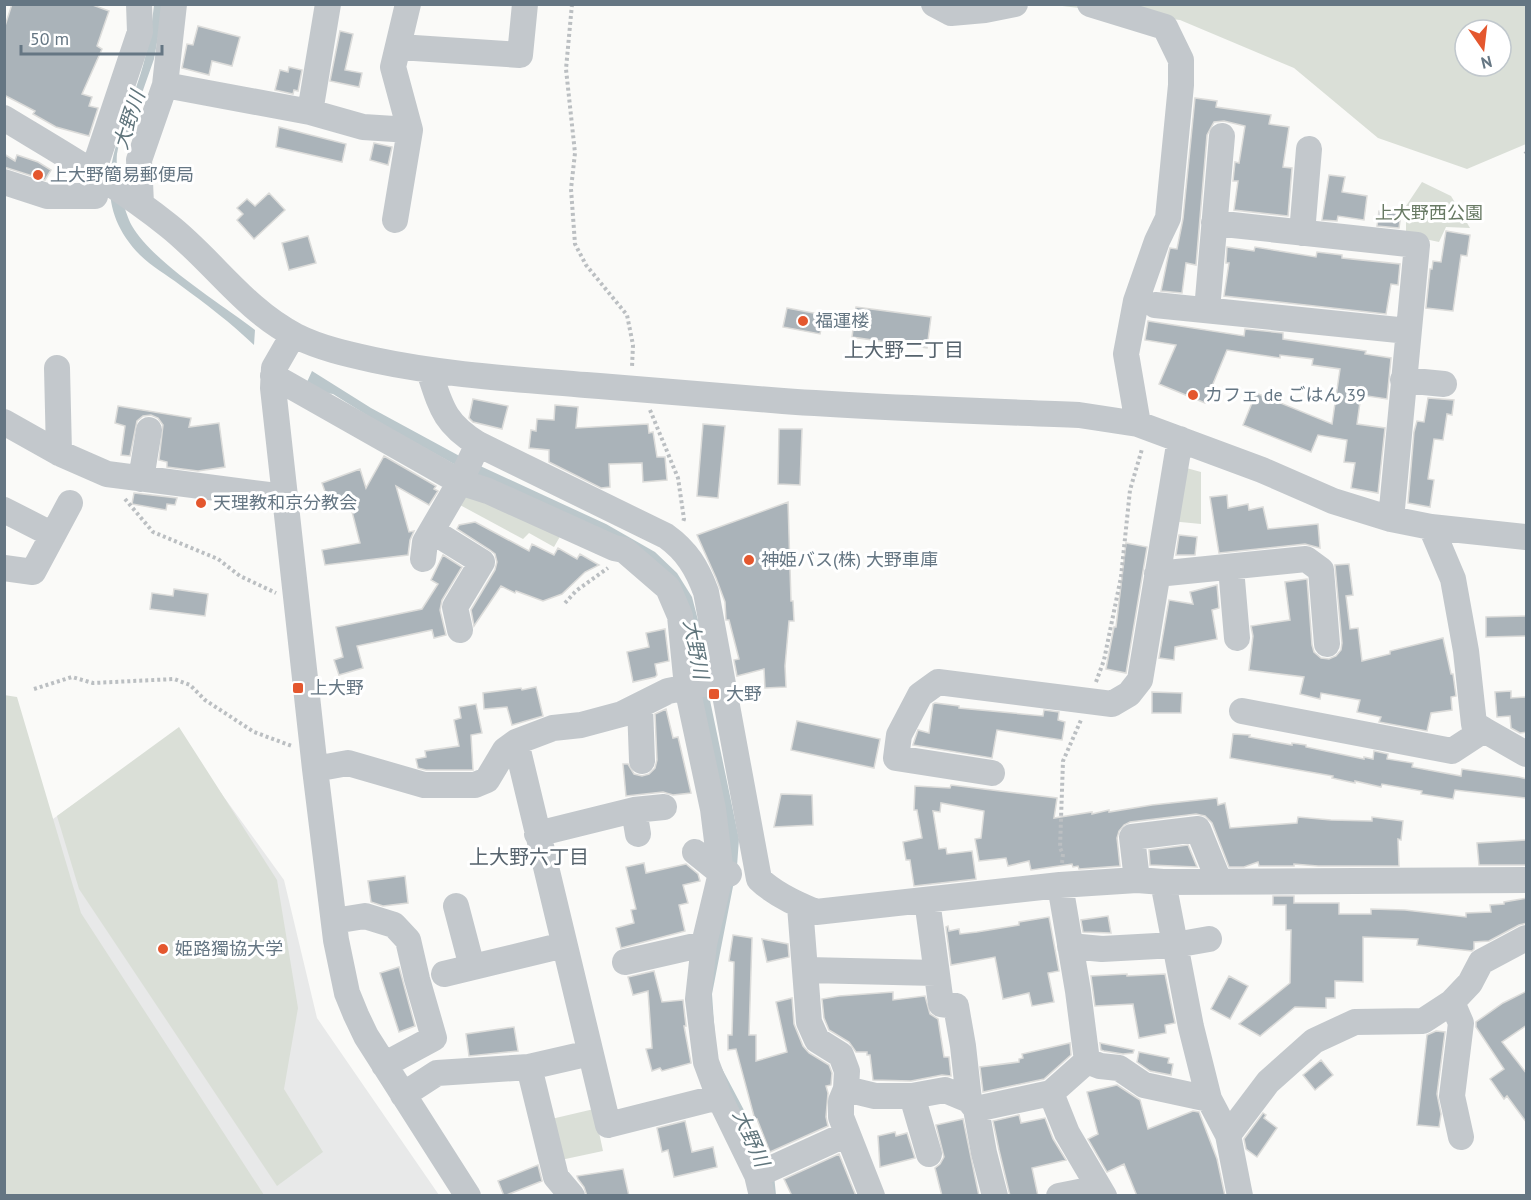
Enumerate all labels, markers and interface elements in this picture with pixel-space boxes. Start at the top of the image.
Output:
scale bar [21,18,162,56]
north arrow [1453,18,1513,78]
text: 50 m [30,27,69,50]
text: N [1479,52,1494,74]
water label: 大野川 [107,86,151,153]
place label: 上大野簡易郵便局 [50,163,194,186]
marker: 上大野簡易郵便局 [31,168,45,182]
park label: 上大野西公園 [1375,201,1483,224]
place label: 福運楼 [815,309,869,332]
marker: 福運楼 [796,314,810,328]
district label: 上大野二丁目 [844,337,964,363]
place label: カフェ de ごはん 39 [1205,383,1366,406]
marker: カフェ de ごはん 39 [1186,388,1200,402]
place label: 天理教和京分教会 [213,491,357,514]
marker: 天理教和京分教会 [194,496,208,510]
place label: 神姫バス(株) 大野車庫 [761,548,938,571]
marker: 神姫バス(株) 大野車庫 [742,553,756,567]
water label: 大野川 [678,617,715,683]
place label: 上大野 [310,676,364,699]
marker: 上大野 [291,681,305,695]
place label: 大野 [726,682,762,705]
marker: 大野 [707,687,721,701]
district label: 上大野六丁目 [469,844,589,870]
place label: 姫路獨協大学 [175,937,283,960]
marker: 姫路獨協大学 [156,942,170,956]
water label: 大野川 [727,1105,776,1173]

